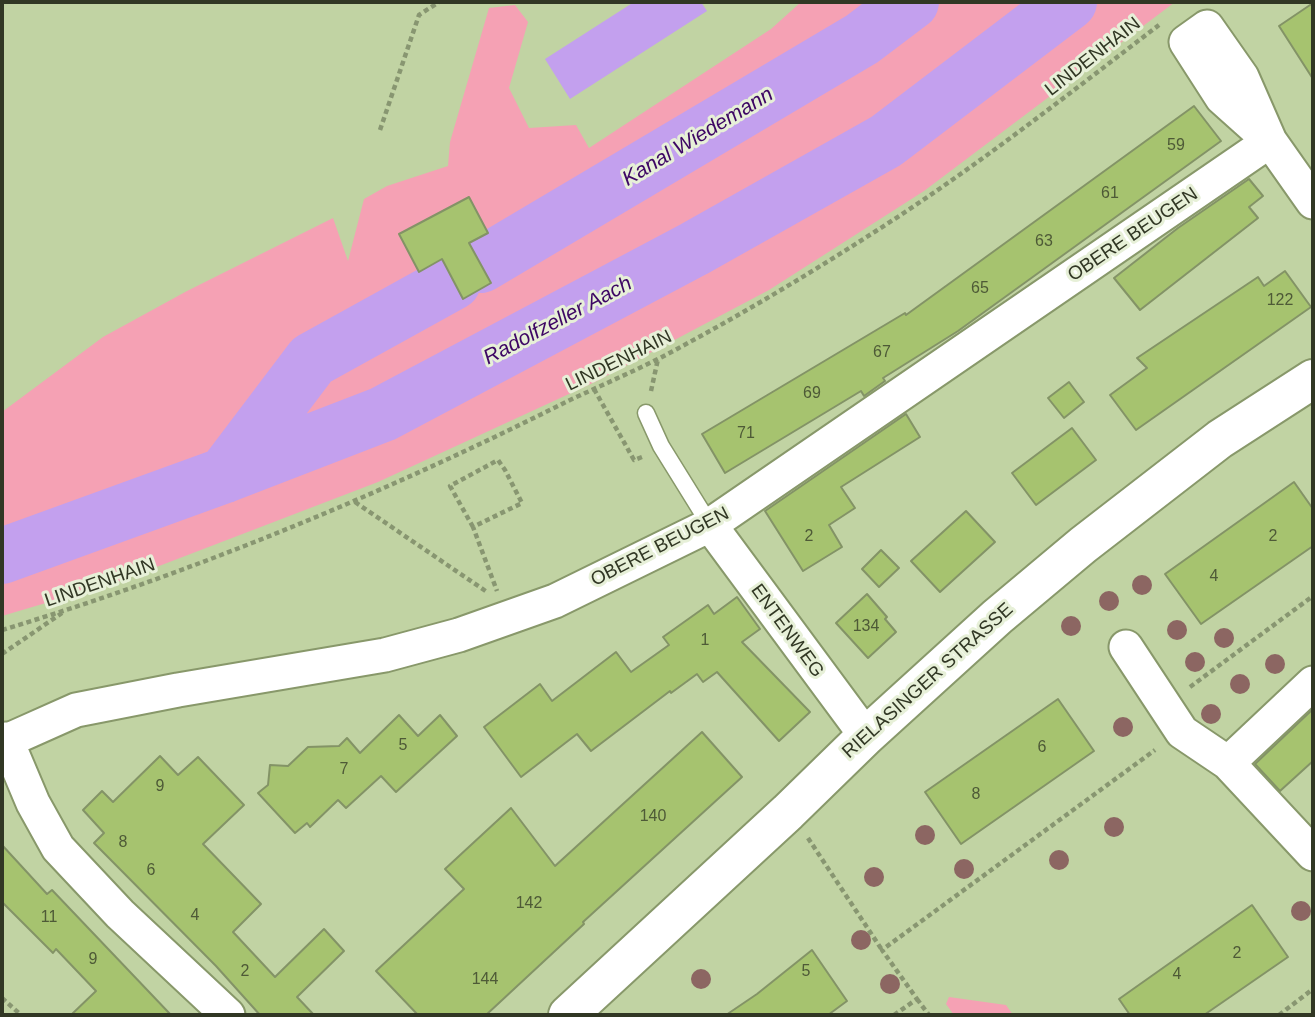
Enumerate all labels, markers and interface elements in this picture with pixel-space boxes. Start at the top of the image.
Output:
street label: LINDENHAIN [1041,13,1145,101]
water label: Kanal Wiedemann [618,82,778,192]
house number: 59 [1167,136,1185,156]
street label: OBERE BEUGEN [1064,183,1202,287]
house number: 61 [1101,184,1119,204]
house number: 63 [1035,232,1053,252]
water label: Radolfzeller Aach [479,271,637,371]
house number: 65 [971,279,989,299]
house number: 122 [1267,291,1293,311]
street label: LINDENHAIN [562,326,676,396]
house number: 67 [873,343,891,363]
house number: 69 [803,384,821,404]
house number: 71 [737,424,755,444]
street label: OBERE BEUGEN [587,502,733,592]
house number: 2 [805,527,813,547]
house number: 2 [1269,527,1277,547]
street label: LINDENHAIN [42,553,158,613]
house number: 4 [1210,567,1218,587]
street label: ENTENWEG [746,580,828,682]
street label: RIELASINGER STRASSE [838,598,1018,764]
house number: 134 [853,617,879,637]
house number: 1 [701,631,709,651]
house number: 5 [399,736,407,756]
house number: 6 [1038,738,1046,758]
house number: 7 [340,760,348,780]
house number: 9 [156,777,164,797]
house number: 8 [972,785,980,805]
house number: 140 [640,807,666,827]
house number: 8 [119,833,127,853]
house number: 6 [147,861,155,881]
house number: 142 [516,894,542,914]
house number: 4 [191,906,199,926]
house number: 11 [41,908,57,928]
house number: 2 [1233,944,1241,964]
house number: 9 [89,950,97,970]
house number: 2 [241,962,249,982]
house number: 5 [802,962,810,982]
house number: 4 [1173,965,1181,985]
house number: 144 [472,970,498,990]

